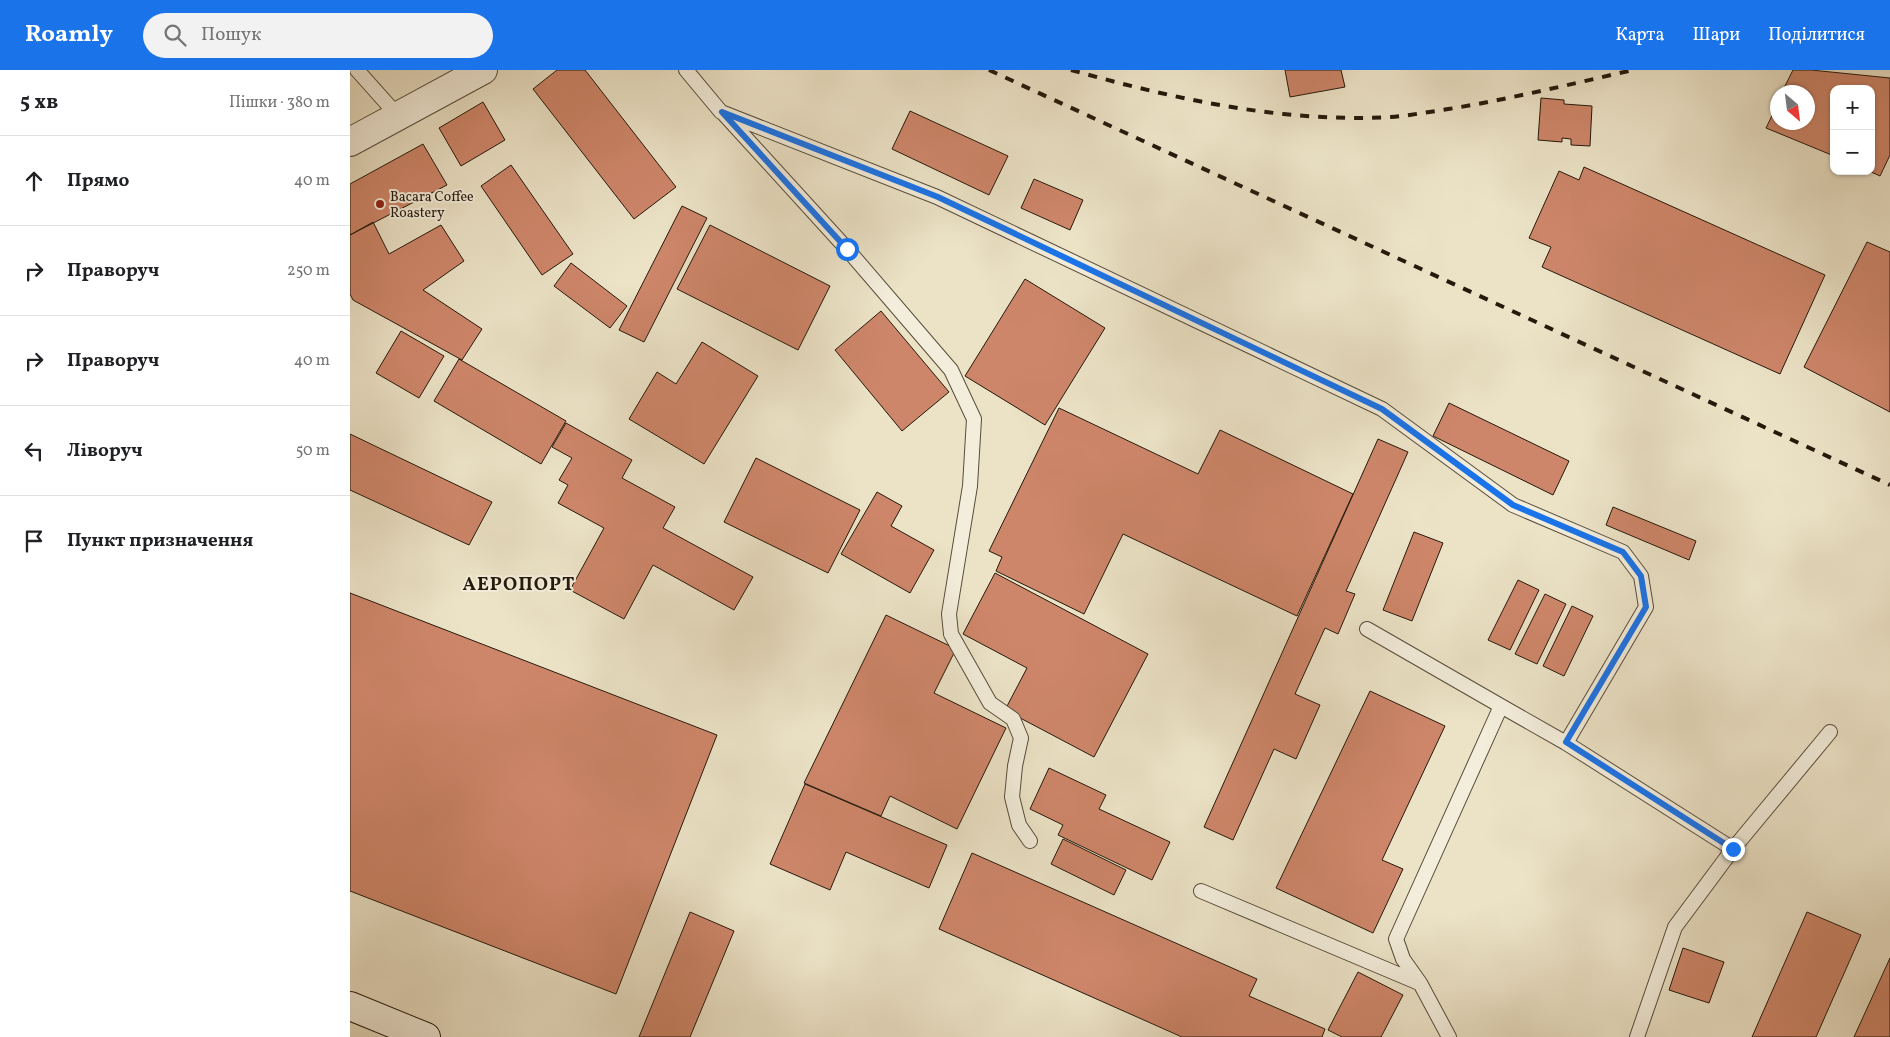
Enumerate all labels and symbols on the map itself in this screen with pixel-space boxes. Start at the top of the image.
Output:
north arrow [1770,85,1815,130]
place label: Bacara Coffee Roastery [390,188,474,223]
marker: Bacara Coffee Roastery [374,198,386,210]
route start [836,238,859,261]
district label: АЕРОПОРТ [462,572,576,598]
route end [1722,838,1745,861]

